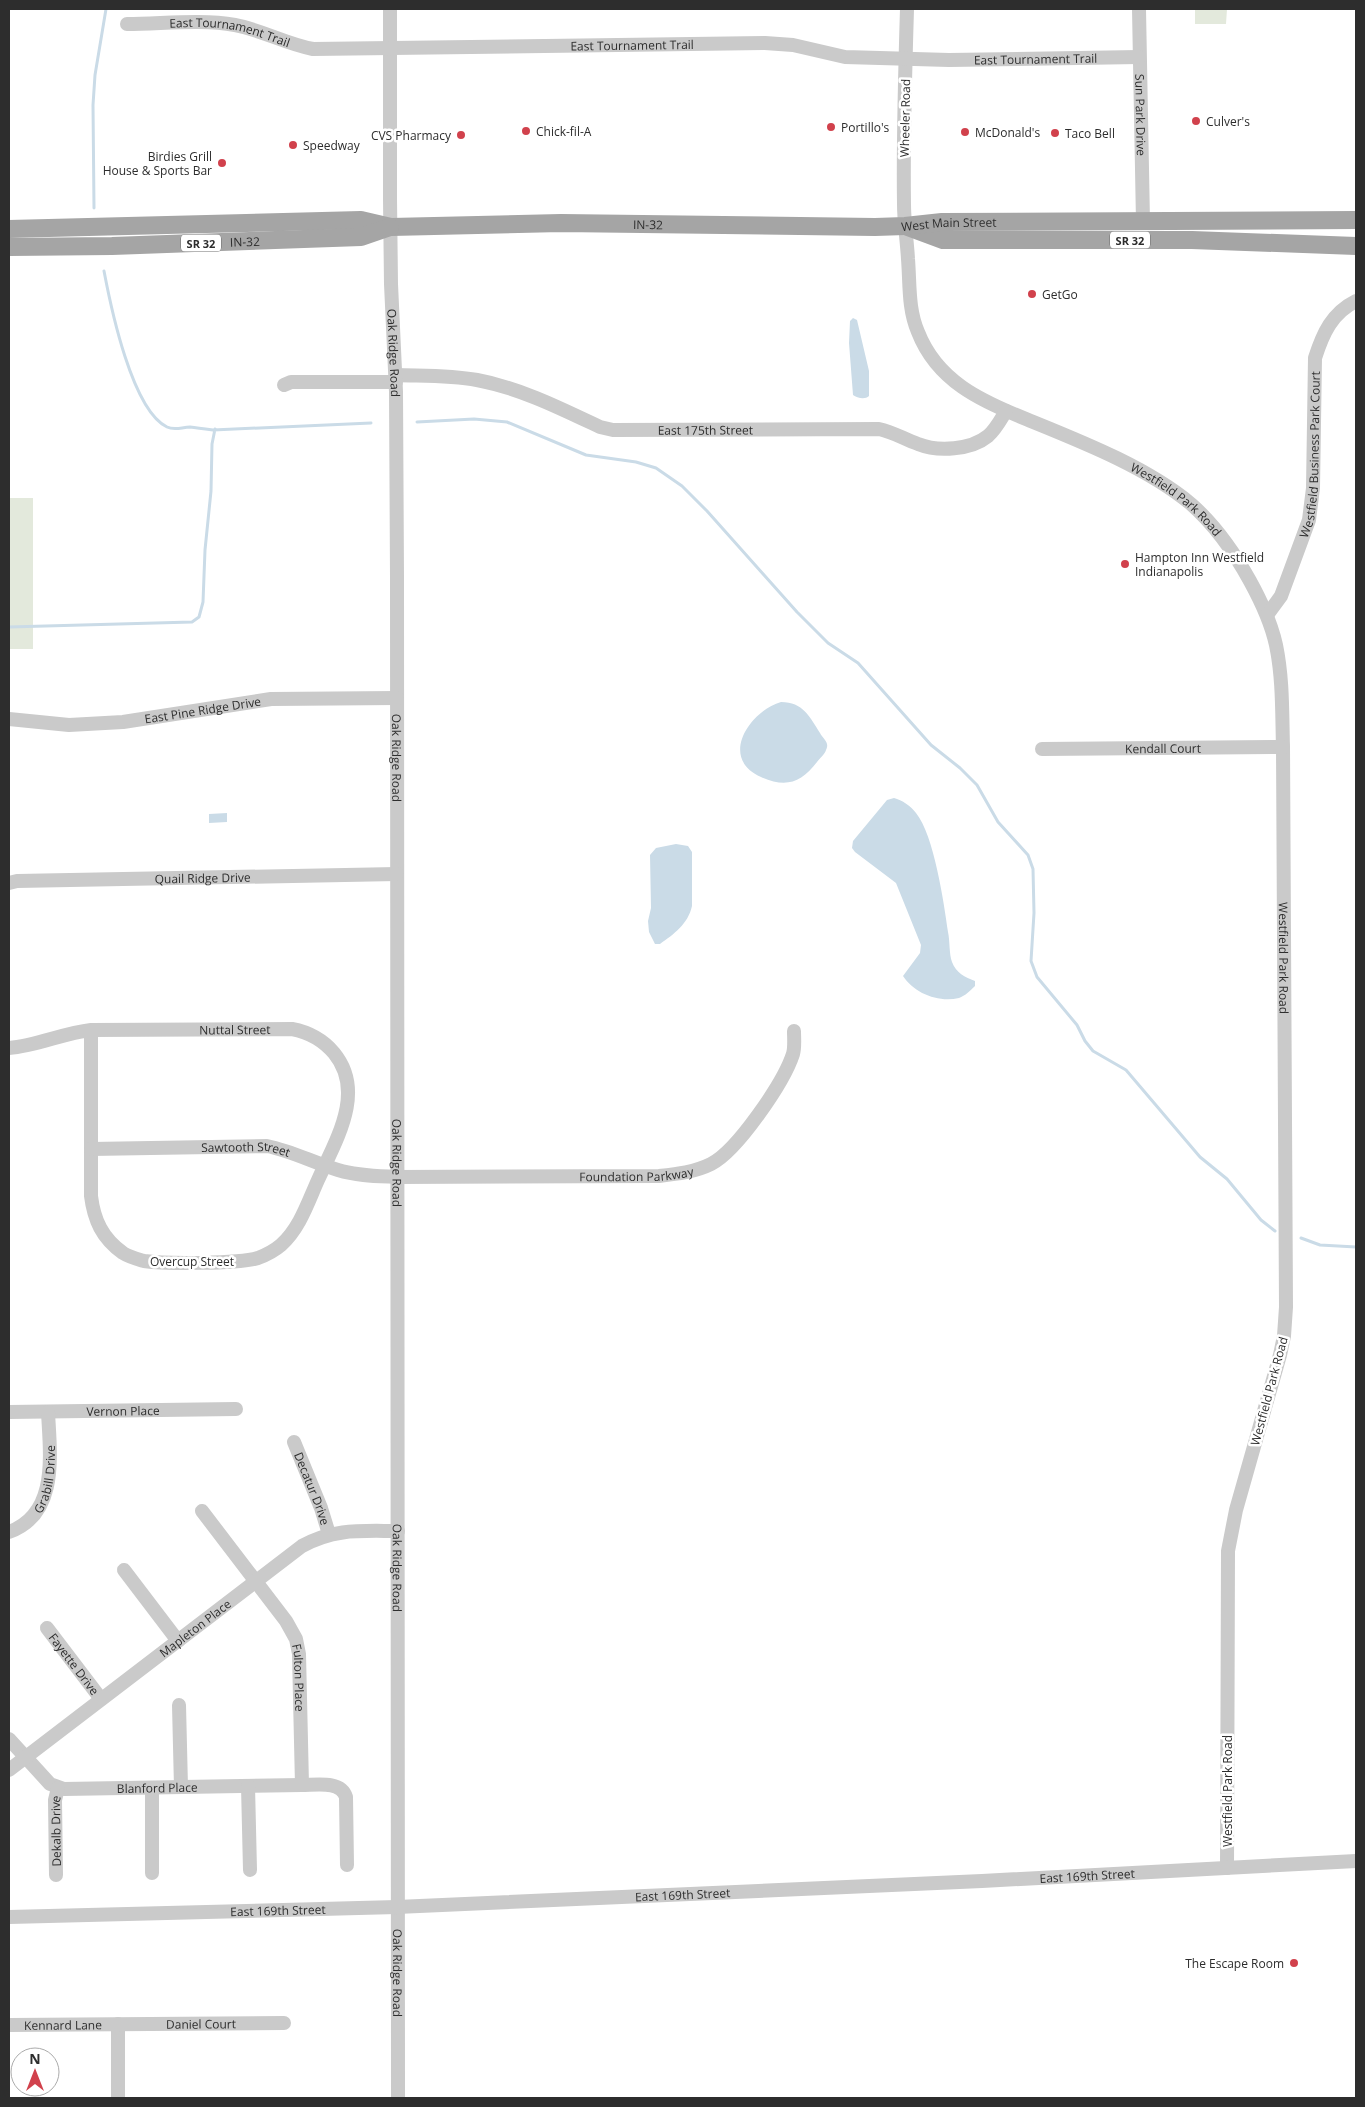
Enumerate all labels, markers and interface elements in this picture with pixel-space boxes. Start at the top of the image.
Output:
street label: East Tournament Trail [169,14,292,51]
street label: East Tournament Trail [570,35,694,54]
street label: East Tournament Trail [974,49,1097,68]
street label: Sun Park Drive [1132,74,1150,156]
street label: Wheeler Road [896,79,914,157]
place label: Culver's [1206,113,1250,130]
marker: Culver's [1190,115,1202,127]
place label: Portillo's [841,119,890,136]
marker: Portillo's [825,121,837,133]
place label: Chick-fil-A [536,123,592,140]
place label: McDonald's [975,124,1040,141]
marker: Chick-fil-A [520,125,532,137]
place label: Taco Bell [1065,125,1115,142]
marker: McDonald's [959,126,971,138]
place label: CVS Pharmacy [371,127,452,144]
marker: Taco Bell [1049,127,1061,139]
marker: CVS Pharmacy [455,129,467,141]
place label: Speedway [303,137,361,154]
marker: Speedway [287,139,299,151]
place label: Birdies Grill House & Sports Bar [103,148,212,179]
marker: Birdies Grill House & Sports Bar [216,157,228,169]
street label: West Main Street [900,213,997,235]
street label: IN-32 [633,215,663,233]
street label: IN-32 [230,232,260,250]
road number: SR 32 [1110,232,1150,248]
road number: SR 32 [181,234,221,252]
place label: GetGo [1042,286,1078,303]
marker: GetGo [1026,288,1038,300]
street label: Oak Ridge Road [384,308,405,397]
street label: Westfield Business Park Court [1295,371,1323,540]
street label: East 175th Street [658,421,753,438]
street label: Westfield Park Road [1128,458,1226,539]
place label: Hampton Inn Westfield Indianapolis [1135,549,1264,580]
marker: Hampton Inn Westfield Indianapolis [1119,558,1131,570]
street label: East Pine Ridge Drive [143,692,262,727]
street label: Oak Ridge Road [389,714,406,802]
street label: Kendall Court [1125,739,1201,757]
street label: Quail Ridge Drive [155,868,251,887]
street label: Westfield Park Road [1275,902,1293,1014]
street label: Nuttal Street [199,1021,271,1038]
street label: Oak Ridge Road [389,1119,406,1207]
street label: Sawtooth Street [201,1137,293,1160]
street label: Foundation Parkway [579,1162,696,1185]
street label: Overcup Street [150,1253,234,1270]
street label: Westfield Park Road [1246,1335,1292,1447]
street label: Vernon Place [86,1402,160,1419]
street label: Grabill Drive [29,1445,58,1516]
street label: Decatur Drive [290,1449,334,1527]
street label: Oak Ridge Road [389,1524,406,1612]
street label: Mapleton Place [156,1595,234,1661]
street label: Fayette Drive [45,1629,103,1698]
street label: Fulton Place [289,1642,309,1712]
street label: Westfield Park Road [1219,1735,1236,1847]
street label: Blanford Place [117,1778,198,1797]
street label: Dekalb Drive [46,1793,64,1867]
street label: East 169th Street [1039,1864,1135,1886]
street label: East 169th Street [635,1884,731,1905]
street label: East 169th Street [230,1900,326,1920]
street label: Oak Ridge Road [389,1929,406,2017]
place label: The Escape Room [1185,1955,1284,1972]
marker: The Escape Room [1288,1957,1300,1969]
street label: Daniel Court [166,2015,236,2032]
street label: Kennard Lane [24,2016,102,2033]
north arrow [10,2047,60,2097]
text: N [29,2049,41,2068]

